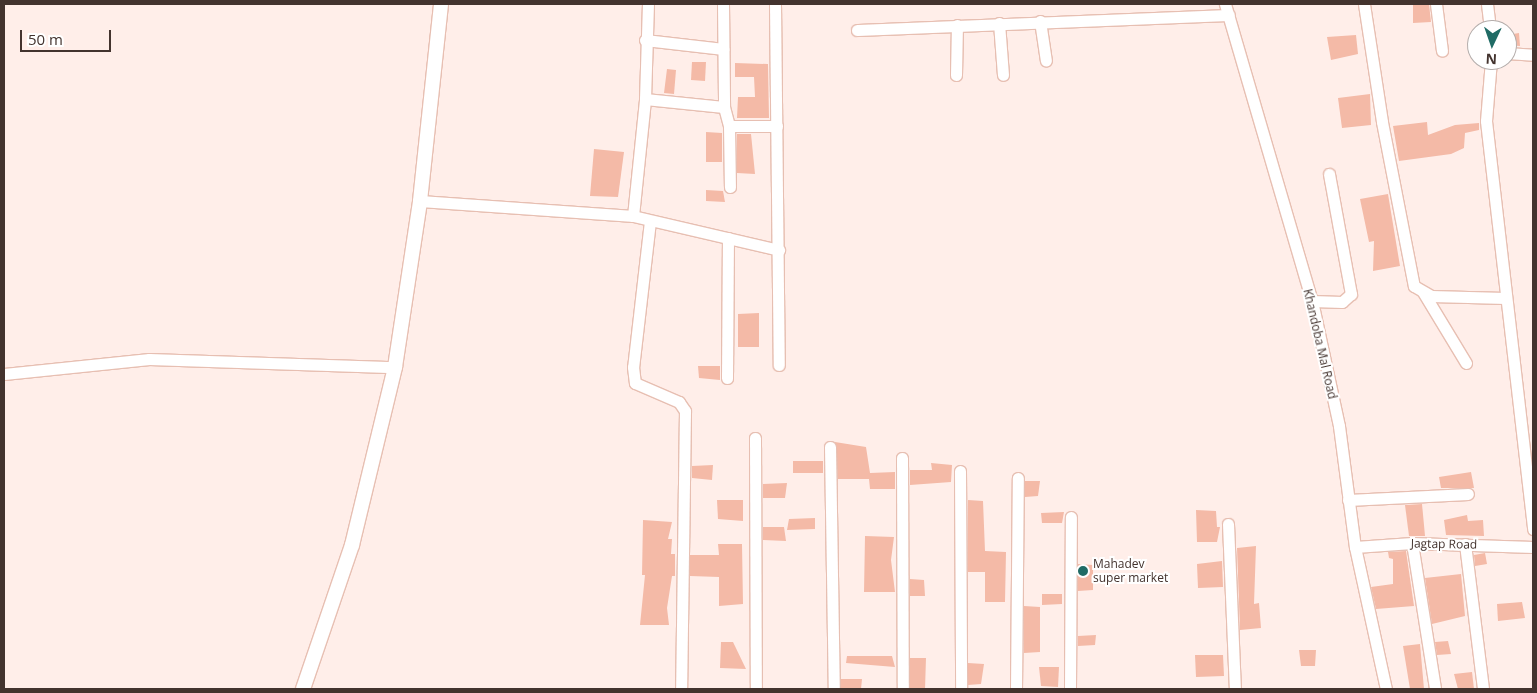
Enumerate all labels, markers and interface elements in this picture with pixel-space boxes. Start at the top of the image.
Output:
scale bar [22,20,114,52]
north arrow [1467,20,1517,70]
text: 50 m [28,29,63,49]
text: N [1485,50,1497,69]
street label: Khandoba Mal Road [1300,287,1340,401]
street label: Jagtap Road [1411,536,1477,552]
place label: Mahadev super market [1093,557,1168,585]
marker: Mahadev super market [1077,565,1089,577]

